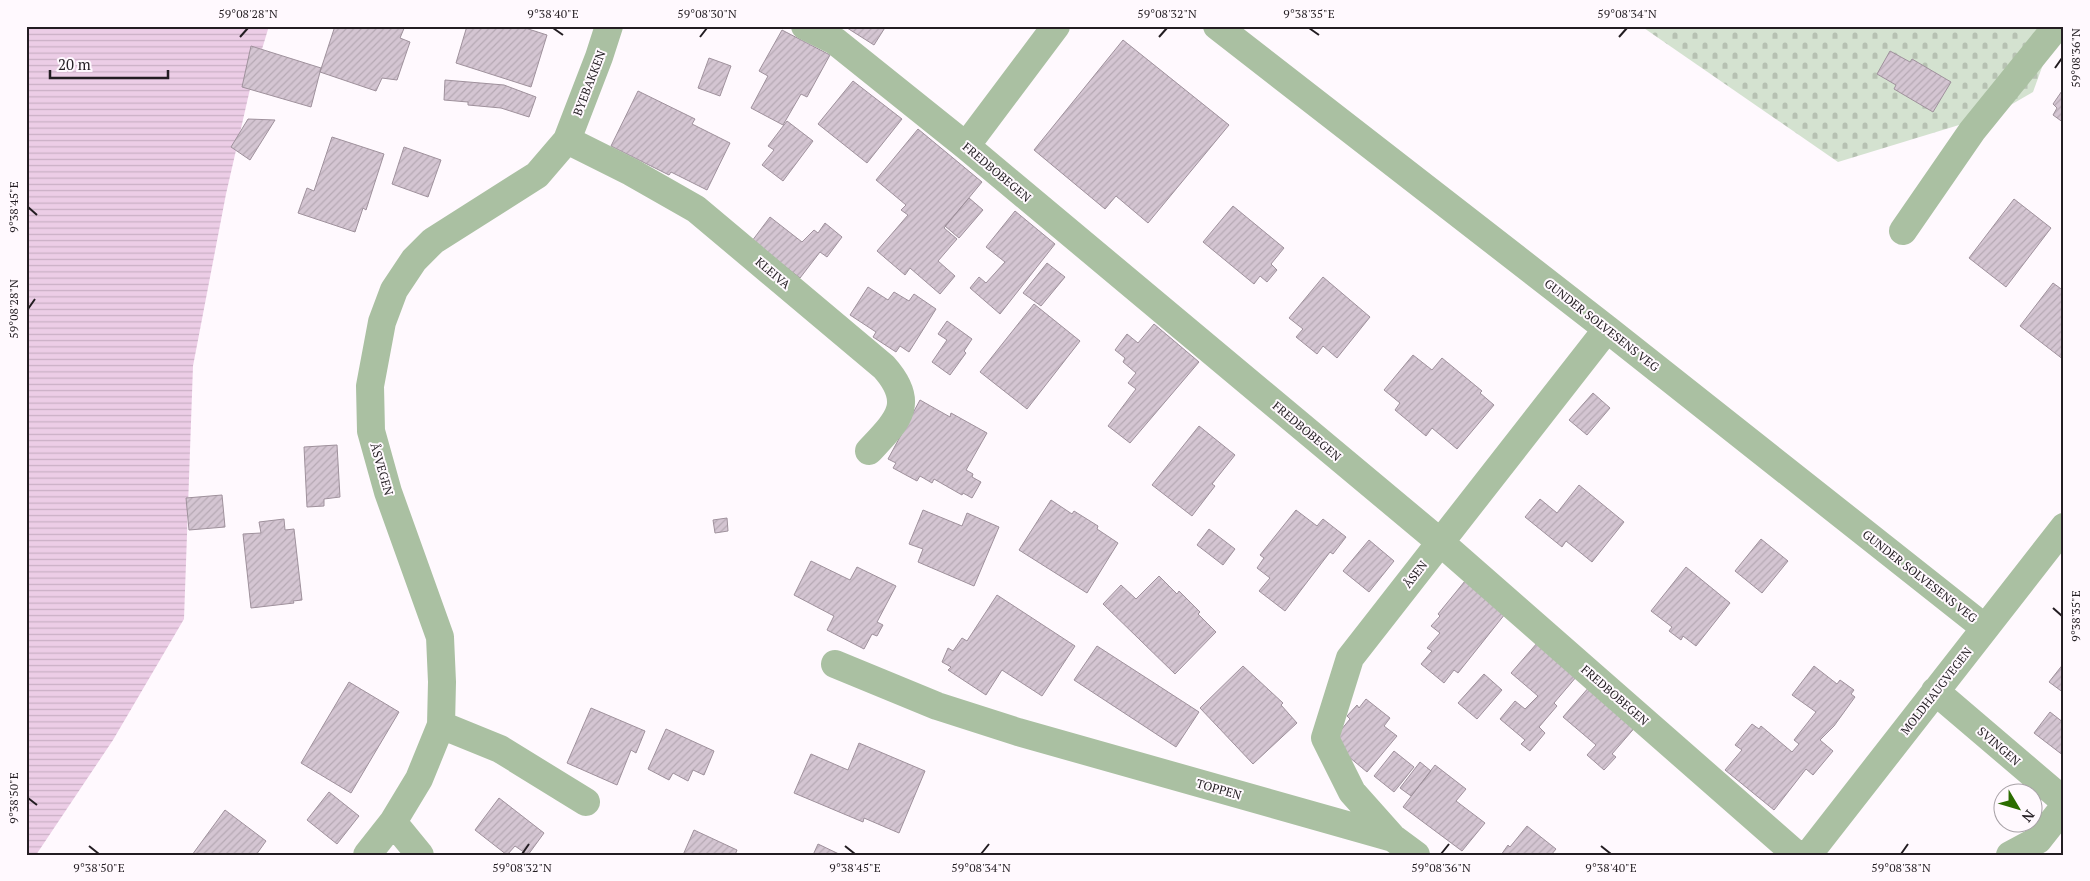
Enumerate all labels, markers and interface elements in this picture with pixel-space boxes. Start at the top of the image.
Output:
text: 59°08'28"N [218,6,278,21]
text: 9°38'40"E [527,6,579,21]
text: 59°08'30"N [677,6,737,21]
text: 59°08'32"N [1137,6,1197,21]
text: 9°38'35"E [1283,6,1335,21]
text: 59°08'34"N [1597,6,1657,21]
text: 59°08'36"N [2068,28,2083,88]
scale bar [50,48,168,80]
street label: BYEBAKKEN [570,48,608,118]
text: 20 m [58,54,91,74]
street label: FREDBOBEGEN [960,139,1034,205]
text: 9°38'45"E [6,181,21,233]
street label: KLEIVA [753,254,794,292]
street label: GUNDER SOLVESENS VEG [1542,275,1663,375]
text: 59°08'28"N [6,279,21,339]
street label: FREDBOBEGEN [1270,398,1344,464]
street label: ÅSVEGEN [367,441,397,497]
street label: GUNDER SOLVESENS VEG [1860,526,1981,626]
street label: ÅSEN [1400,557,1430,591]
text: 9°38'35"E [2068,590,2083,642]
street label: MOLDHAUGVEGEN [1897,644,1975,738]
street label: FREDBOBEGEN [1578,662,1652,728]
street label: SVINGEN [1975,723,2024,769]
text: 9°38'50"E [6,772,21,824]
street label: TOPPEN [1195,775,1243,803]
north arrow [1992,784,2042,834]
text: N [2018,806,2039,827]
text: 9°38'50"E [73,860,125,875]
text: 59°08'32"N [492,860,552,875]
text: 9°38'45"E [829,860,881,875]
text: 59°08'34"N [951,860,1011,875]
text: 59°08'36"N [1411,860,1471,875]
text: 9°38'40"E [1585,860,1637,875]
text: 59°08'38"N [1871,860,1931,875]

